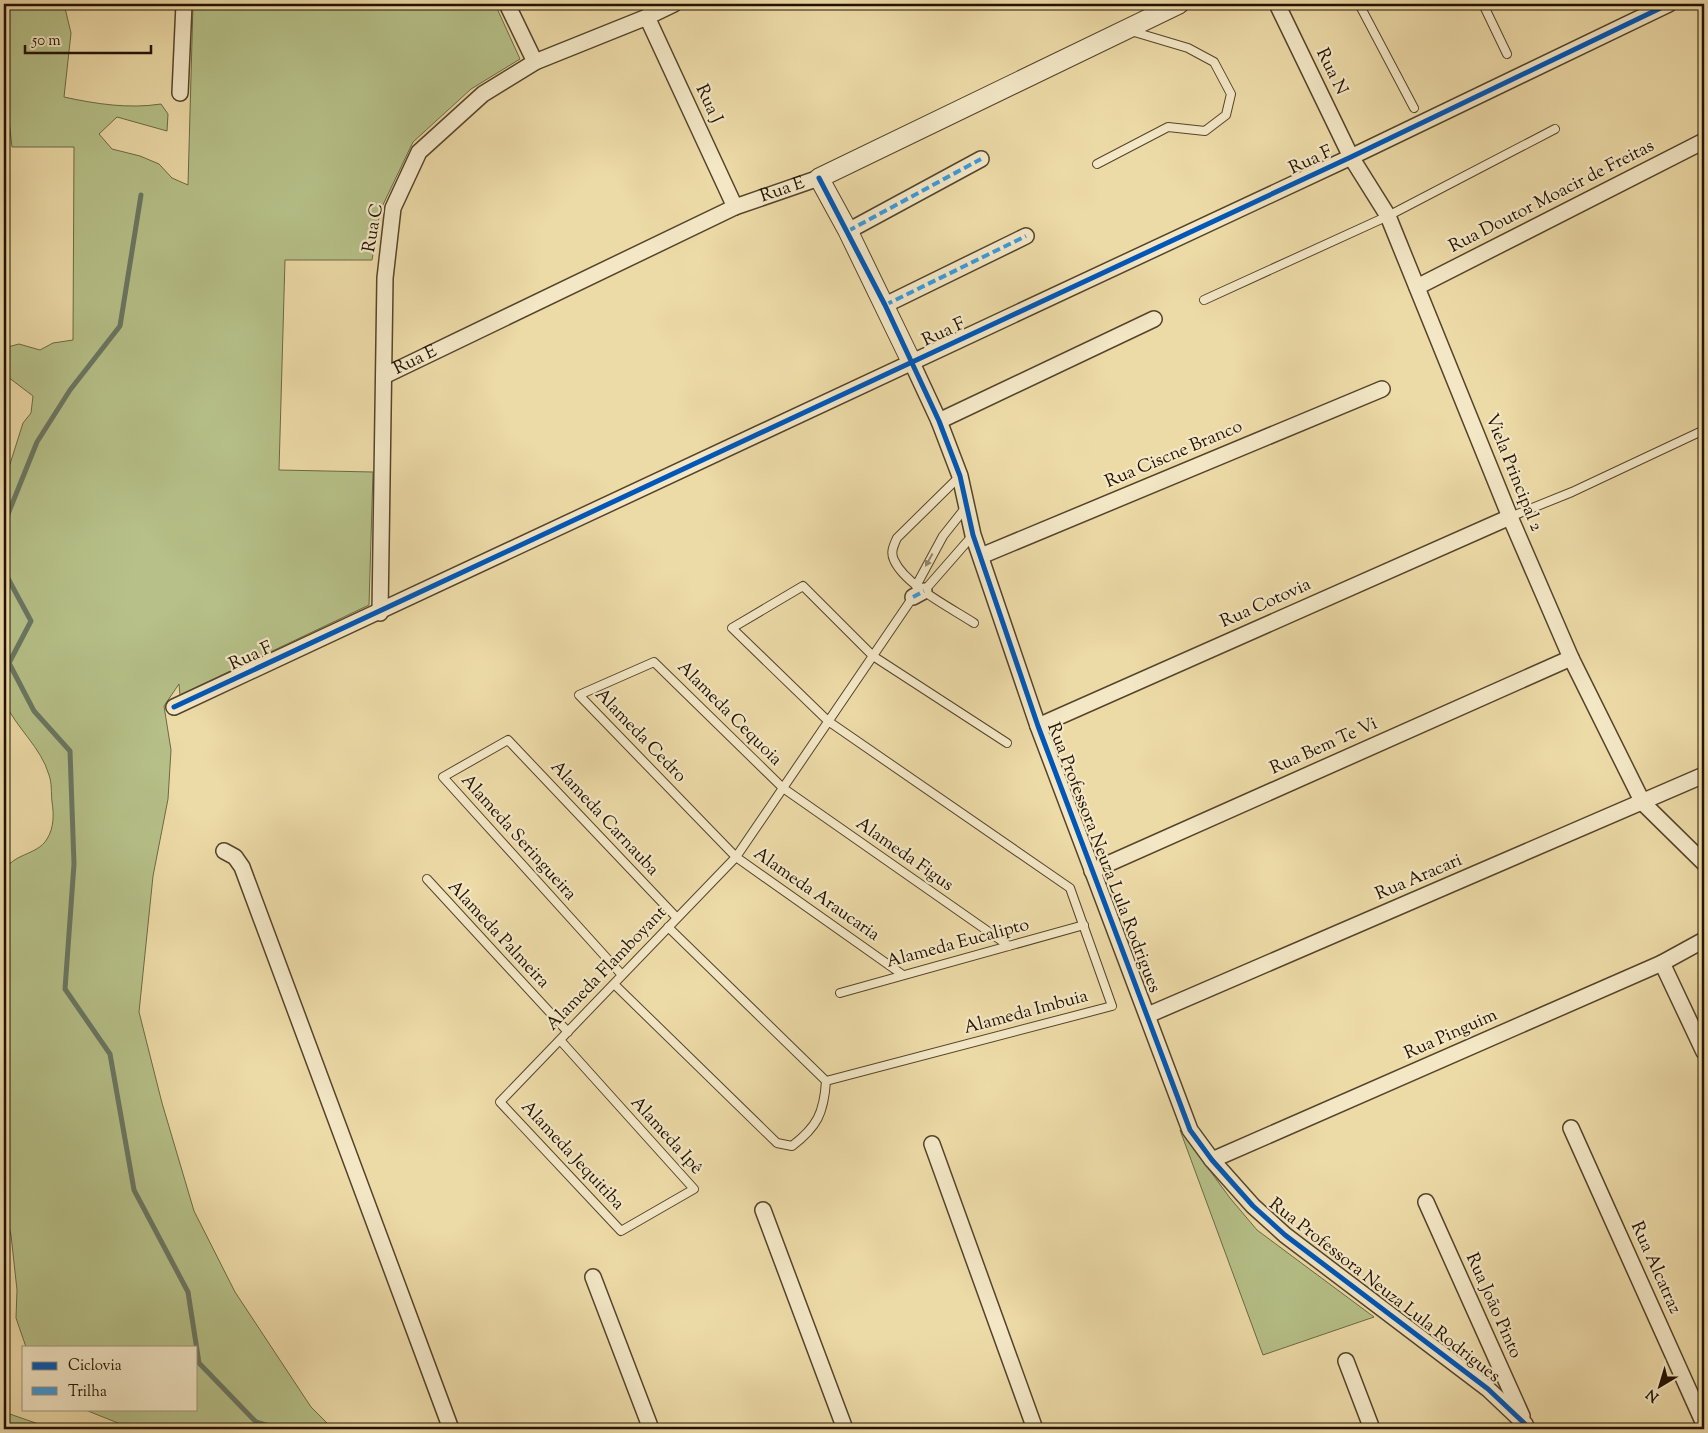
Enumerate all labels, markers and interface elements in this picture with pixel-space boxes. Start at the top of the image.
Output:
scale bar [25,22,151,54]
text: 50 m [31,31,61,52]
street label: Rua N [1309,44,1353,100]
street label: Rua J [688,80,728,128]
street label: Rua Doutor Moacir de Freitas [1445,134,1659,260]
street label: Rua F [1285,140,1337,182]
street label: Rua E [757,171,809,210]
street label: Rua C [357,201,391,255]
street label: Rua F [918,312,970,354]
street label: Rua E [389,339,442,382]
street label: Viela Principal 2 [1478,410,1549,536]
street label: Rua Ciscne Branco [1101,414,1247,496]
one-way arrow [925,553,933,568]
street label: Rua Cotovia [1216,572,1316,636]
street label: Rua F [225,636,277,678]
street label: Alameda Cequoia [671,656,787,772]
street label: Alameda Cedro [588,683,692,789]
street label: Rua Bem Te Vi [1266,712,1382,782]
street label: Rua Professora Neuza Lula Rodrigues [1039,719,1167,997]
street label: Alameda Carnauba [544,755,664,883]
street label: Alameda Seringueira [454,769,582,907]
street label: Alameda Figus [850,812,958,898]
street label: Alameda Araucaria [747,842,885,948]
street label: Rua Aracari [1372,848,1466,908]
street label: Alameda Palmeira [441,875,555,995]
street label: Alameda Flamboyant [541,901,673,1037]
street label: Alameda Eucalipto [884,912,1032,976]
street label: Alameda Imbuia [961,984,1091,1042]
street label: Rua Pinguim [1400,1003,1502,1067]
street label: Alameda Ipê [624,1091,708,1181]
street label: Alameda Jequitiba [514,1095,630,1217]
street label: Rua Professora Neuza Lula Rodrigues [1263,1192,1505,1390]
street label: Rua Alcatraz [1623,1218,1687,1319]
street label: Rua João Pinto [1458,1249,1528,1363]
legend [22,1346,198,1410]
text: Ciclovia [68,1356,122,1377]
north arrow [1636,1360,1686,1410]
text: Trilha [68,1382,107,1403]
text: N [1643,1383,1664,1406]

